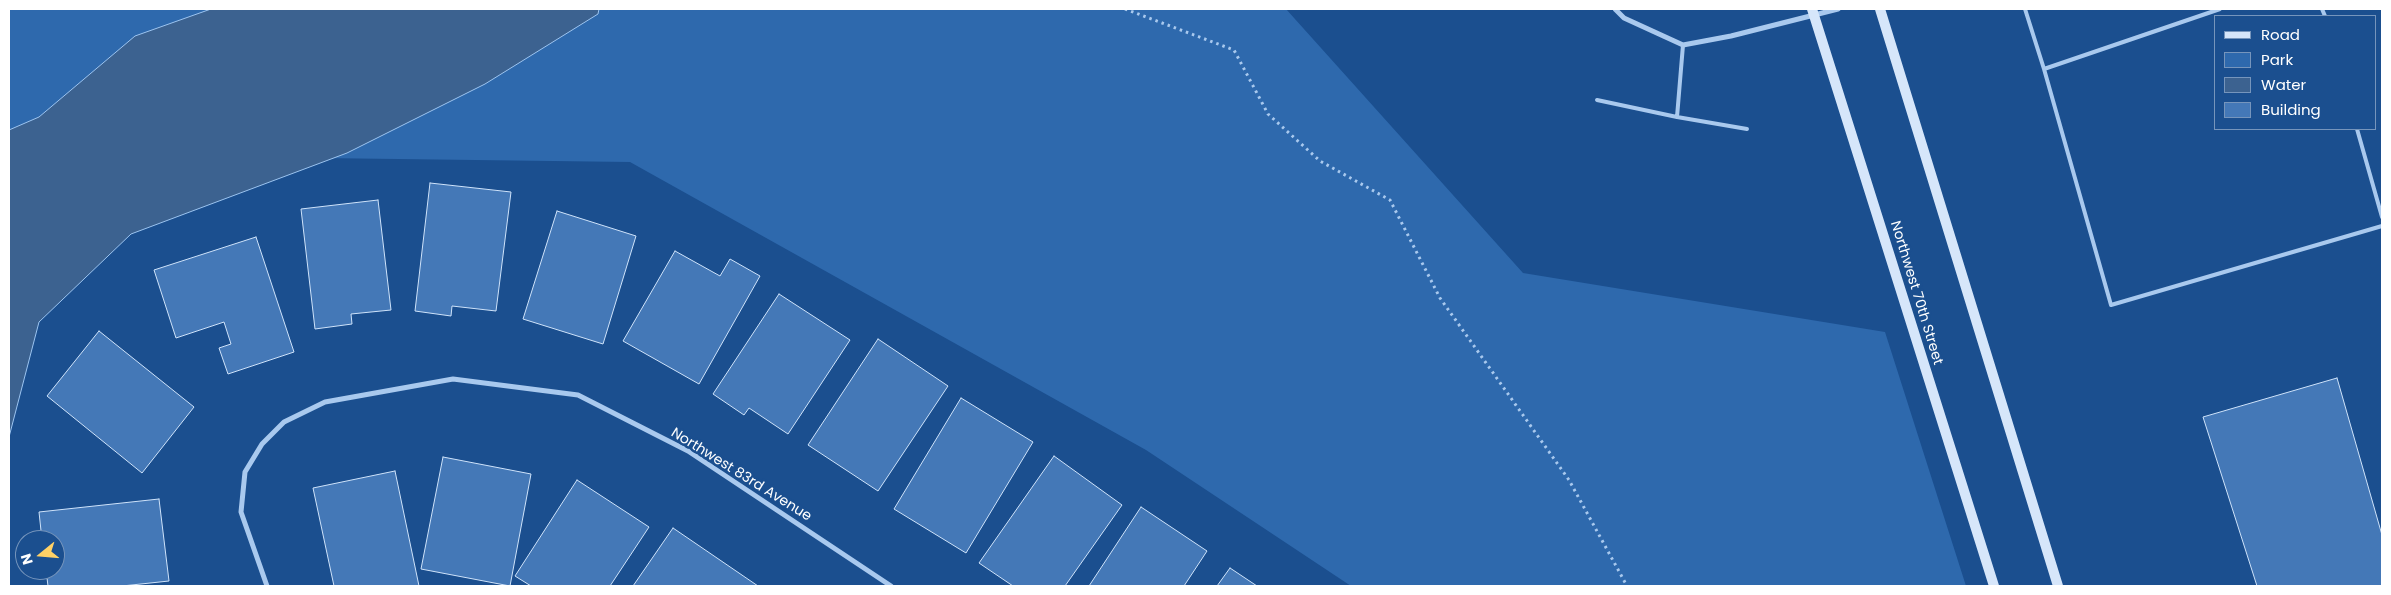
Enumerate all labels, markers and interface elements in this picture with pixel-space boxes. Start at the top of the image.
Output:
legend [2214,15,2376,130]
text: Road [2261,24,2300,45]
text: Park [2261,49,2293,70]
text: Water [2261,74,2306,95]
text: Building [2261,99,2321,120]
street label: Northwest 70th Street [1886,219,1946,367]
street label: Northwest 83rd Avenue [668,425,814,525]
north arrow [15,530,65,580]
text: N [16,551,38,567]

